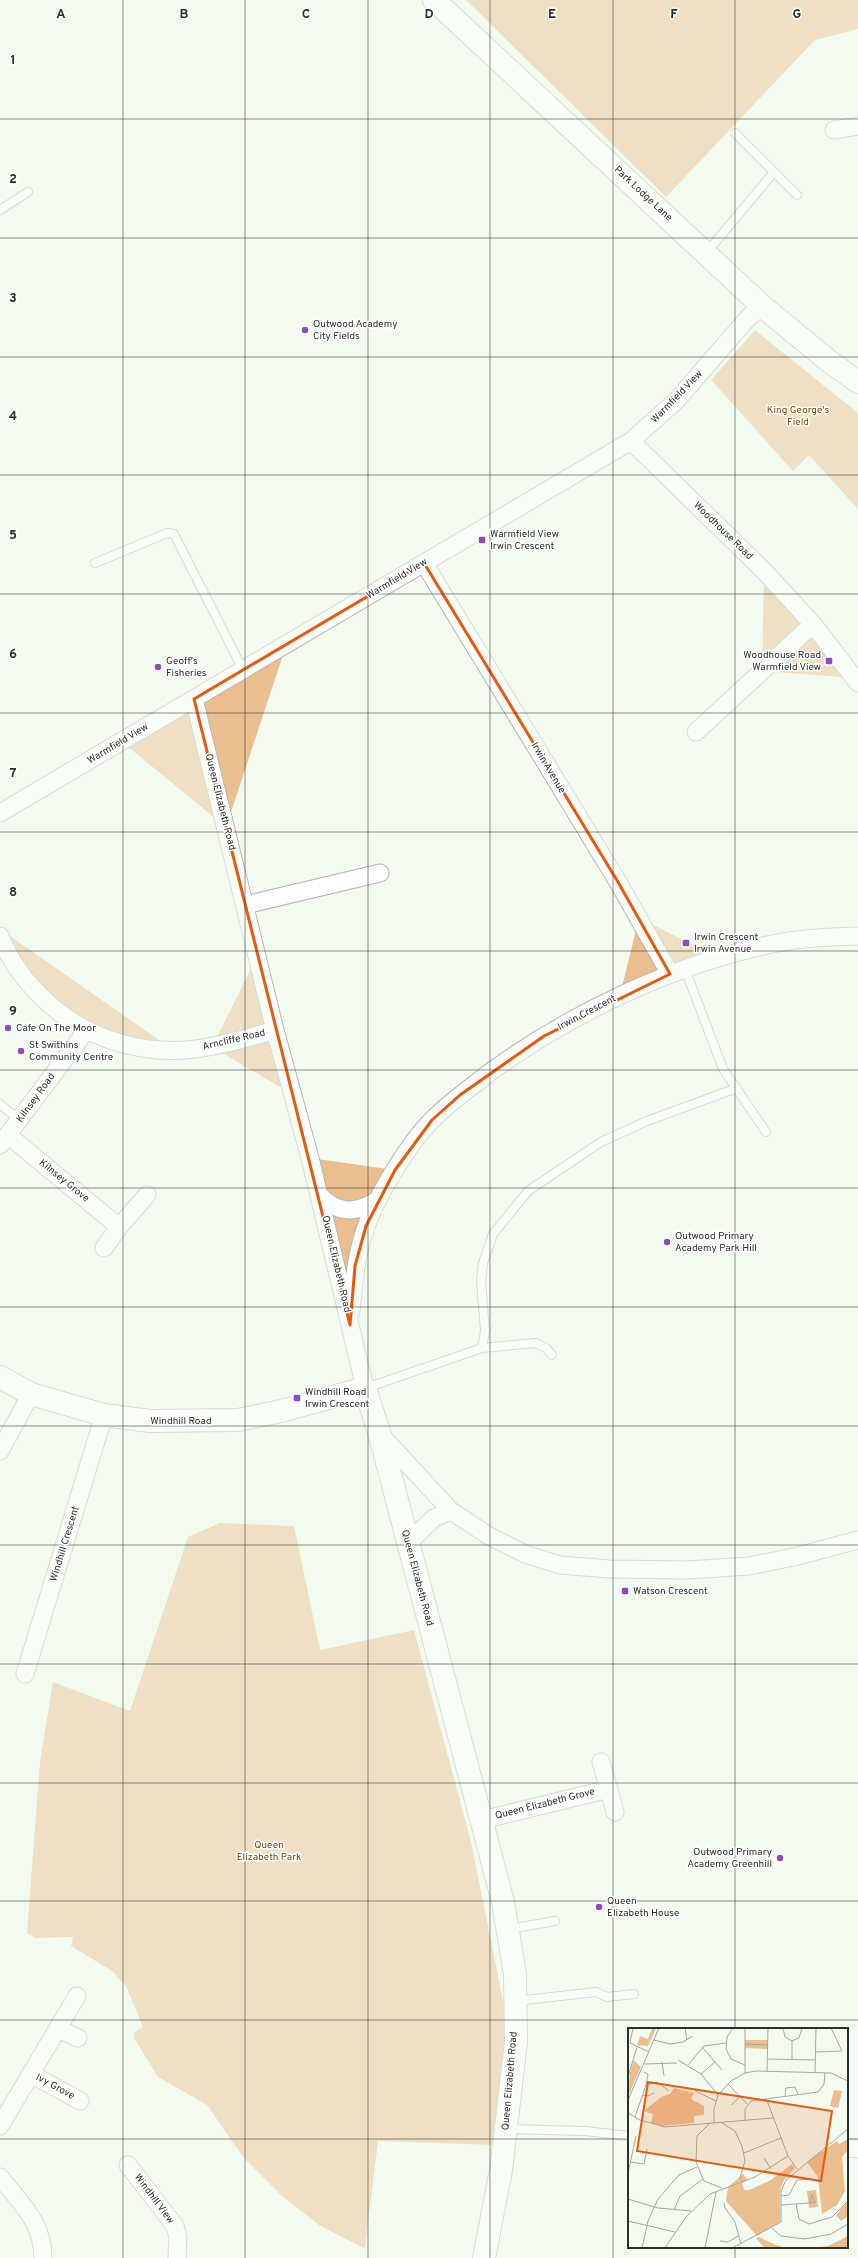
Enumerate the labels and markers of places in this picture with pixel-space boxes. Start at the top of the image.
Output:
place label: Outwood Academy City Fields [313,318,397,343]
marker: Outwood Academy City Fields [300,325,310,335]
place label: Warmfield View Irwin Crescent [490,528,559,553]
marker: Warmfield View Irwin Crescent [477,535,487,545]
place label: Woodhouse Road Warmfield View [743,649,821,674]
place label: Geoff's Fisheries [166,655,207,680]
marker: Woodhouse Road Warmfield View [824,656,834,666]
marker: Geoff's Fisheries [153,662,163,672]
place label: Irwin Crescent Irwin Avenue [694,931,758,956]
marker: Irwin Crescent Irwin Avenue [681,938,691,948]
place label: Cafe On The Moor [16,1022,96,1035]
marker: Cafe On The Moor [3,1023,13,1033]
place label: St Swithins Community Centre [29,1039,113,1064]
marker: St Swithins Community Centre [16,1046,26,1056]
place label: Outwood Primary Academy Park Hill [675,1230,757,1255]
marker: Outwood Primary Academy Park Hill [662,1237,672,1247]
place label: Windhill Road Irwin Crescent [305,1386,369,1411]
marker: Windhill Road Irwin Crescent [292,1393,302,1403]
place label: Watson Crescent [633,1585,708,1598]
marker: Watson Crescent [620,1586,630,1596]
place label: Outwood Primary Academy Greenhill [687,1846,772,1871]
marker: Outwood Primary Academy Greenhill [775,1853,785,1863]
place label: Queen Elizabeth House [607,1895,679,1920]
marker: Queen Elizabeth House [594,1902,604,1912]

